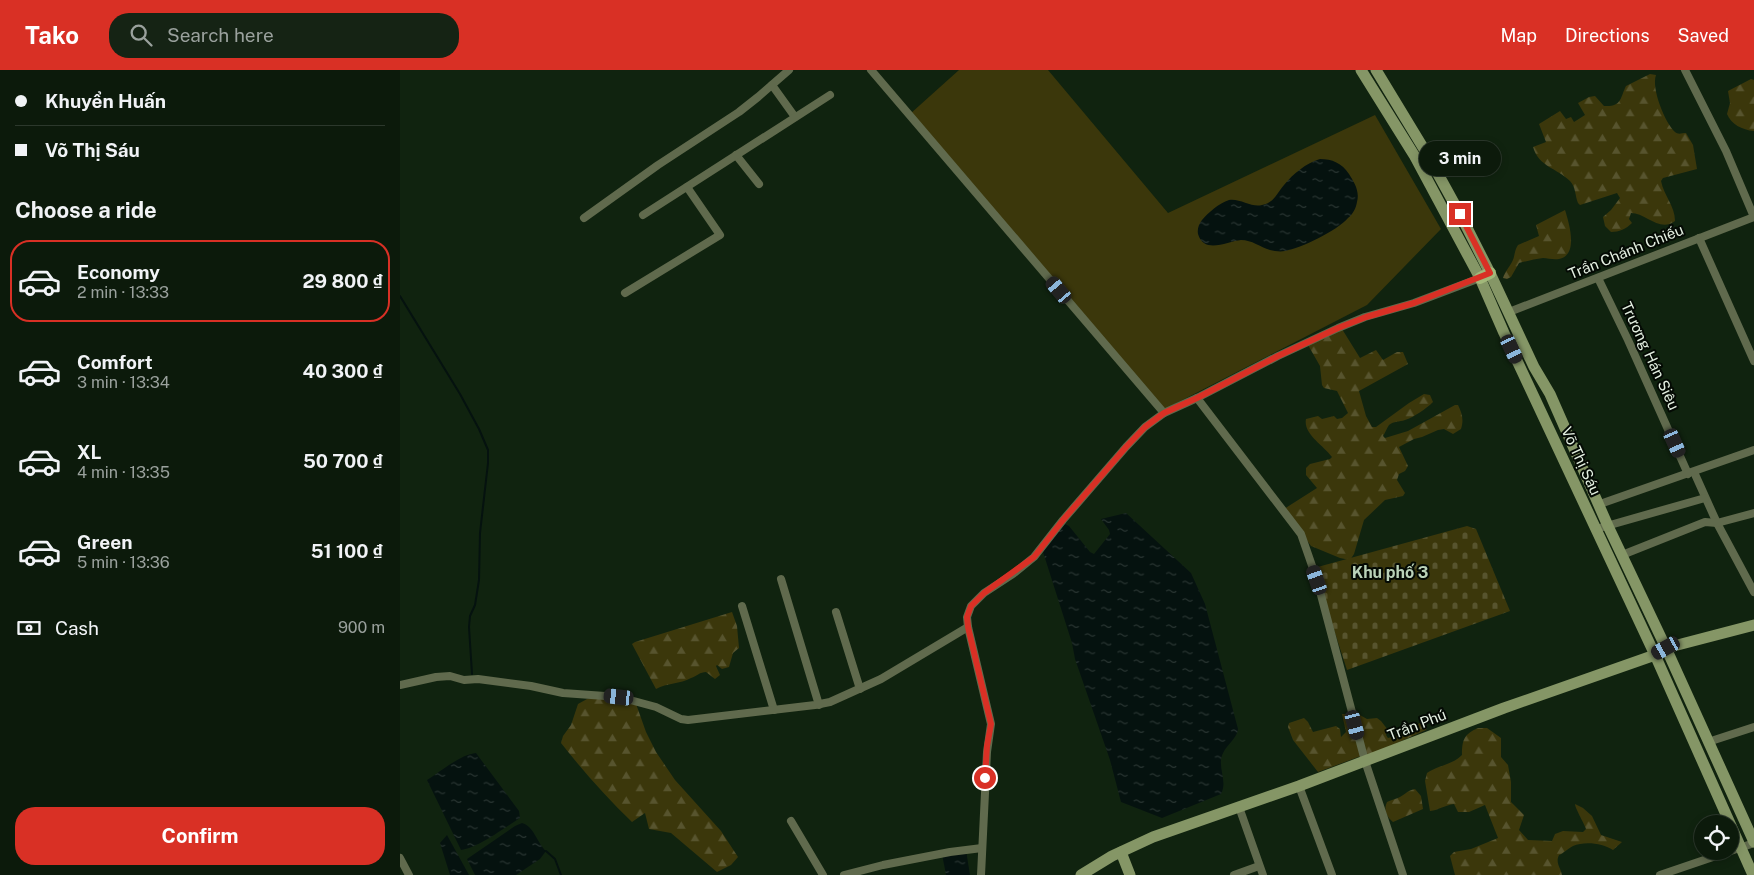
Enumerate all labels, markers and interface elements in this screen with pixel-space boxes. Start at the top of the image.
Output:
search box [109,13,459,58]
text: Tako [25,21,79,49]
icon: search [127,21,155,49]
text: Search here [167,24,274,46]
text: Map [1500,25,1537,46]
text: Directions [1565,25,1650,46]
text: Saved [1678,25,1729,46]
text: Khuyển Huấn [45,90,166,112]
text: Võ Thị Sáu [45,139,140,161]
callout: 3 min [1419,142,1501,176]
text: 3 min [1439,149,1481,168]
text: Choose a ride [15,197,157,223]
route end [1449,203,1471,225]
street label: Trần Chánh Chiếu [1566,221,1686,282]
icon: car [17,259,62,304]
text: Economy [77,261,160,283]
text: 29 800 ₫ [303,270,383,292]
car [1043,274,1074,306]
text: 2 min · 13:33 [77,283,169,302]
street label: Trương Hán Siêu [1618,299,1683,413]
car [1498,332,1525,366]
icon: car [17,349,62,394]
text: Comfort [77,351,153,373]
text: 40 300 ₫ [303,360,383,382]
text: 3 min · 13:34 [77,373,170,392]
street label: Võ Thị Sáu [1558,424,1605,498]
car [1662,426,1687,460]
icon: car [17,439,62,484]
text: XL [77,441,102,463]
text: 50 700 ₫ [303,450,383,472]
text: 4 min · 13:35 [77,463,170,482]
icon: car [17,529,62,574]
text: Green [77,531,132,553]
text: 51 100 ₫ [311,540,383,562]
text: 5 min · 13:36 [77,553,170,572]
car [1305,563,1328,597]
district label: Khu phố 3 [1352,563,1428,582]
icon: cash [15,614,43,642]
text: Cash [55,617,99,639]
text: 900 m [338,618,385,637]
car [1649,634,1682,662]
car [603,688,634,706]
street label: Trần Phú [1385,706,1449,743]
car [1343,709,1366,741]
route start [974,767,996,789]
button: Confirm [15,807,385,865]
map controls [1694,815,1739,860]
button: locate [1694,815,1739,860]

